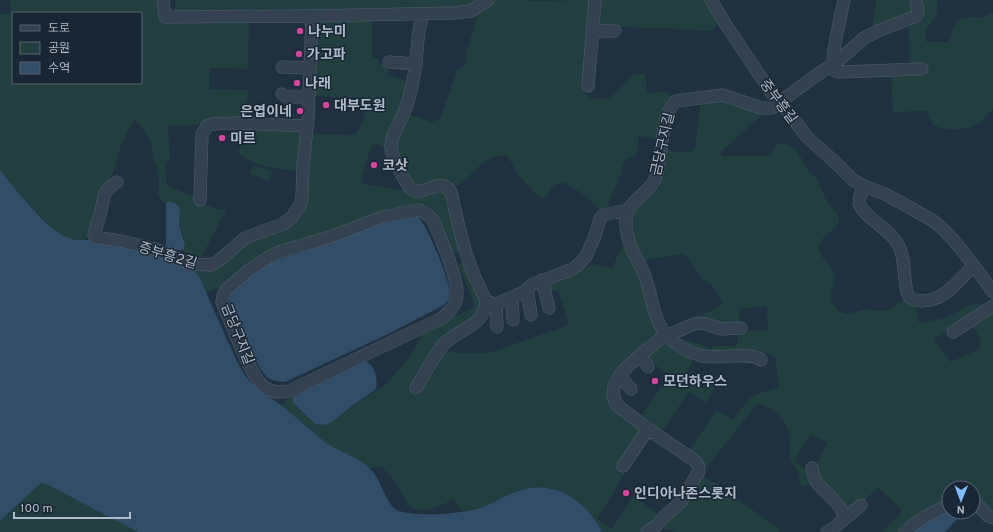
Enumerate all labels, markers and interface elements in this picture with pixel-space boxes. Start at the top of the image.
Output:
legend [12,12,142,84]
text: 도로 [48,21,70,37]
place label: 나누미 [308,24,347,41]
marker: 나누미 [295,26,305,36]
text: 공원 [48,41,70,57]
place label: 가고파 [307,47,346,64]
marker: 가고파 [294,49,304,59]
text: 수역 [48,61,70,77]
place label: 나래 [305,76,331,93]
street label: 중부흥길 [756,76,800,128]
marker: 나래 [292,78,302,88]
place label: 대부도원 [334,98,386,115]
marker: 대부도원 [321,100,331,110]
place label: 은엽이네 [240,104,292,121]
marker: 은엽이네 [295,106,305,116]
street label: 금당구지길 [648,111,679,178]
place label: 미르 [230,131,256,148]
marker: 미르 [217,133,227,143]
place label: 코삿 [382,158,408,175]
marker: 코삿 [369,160,379,170]
street label: 중부흥2길 [136,240,199,273]
street label: 금당구지길 [217,302,257,368]
place label: 모던하우스 [663,374,728,391]
marker: 모던하우스 [650,376,660,386]
north arrow [941,480,981,520]
place label: 인디아나존스롯지 [634,486,737,503]
marker: 인디아나존스롯지 [621,488,631,498]
scale bar [14,494,130,520]
text: 100 m [20,501,53,517]
text: N [957,502,965,516]

